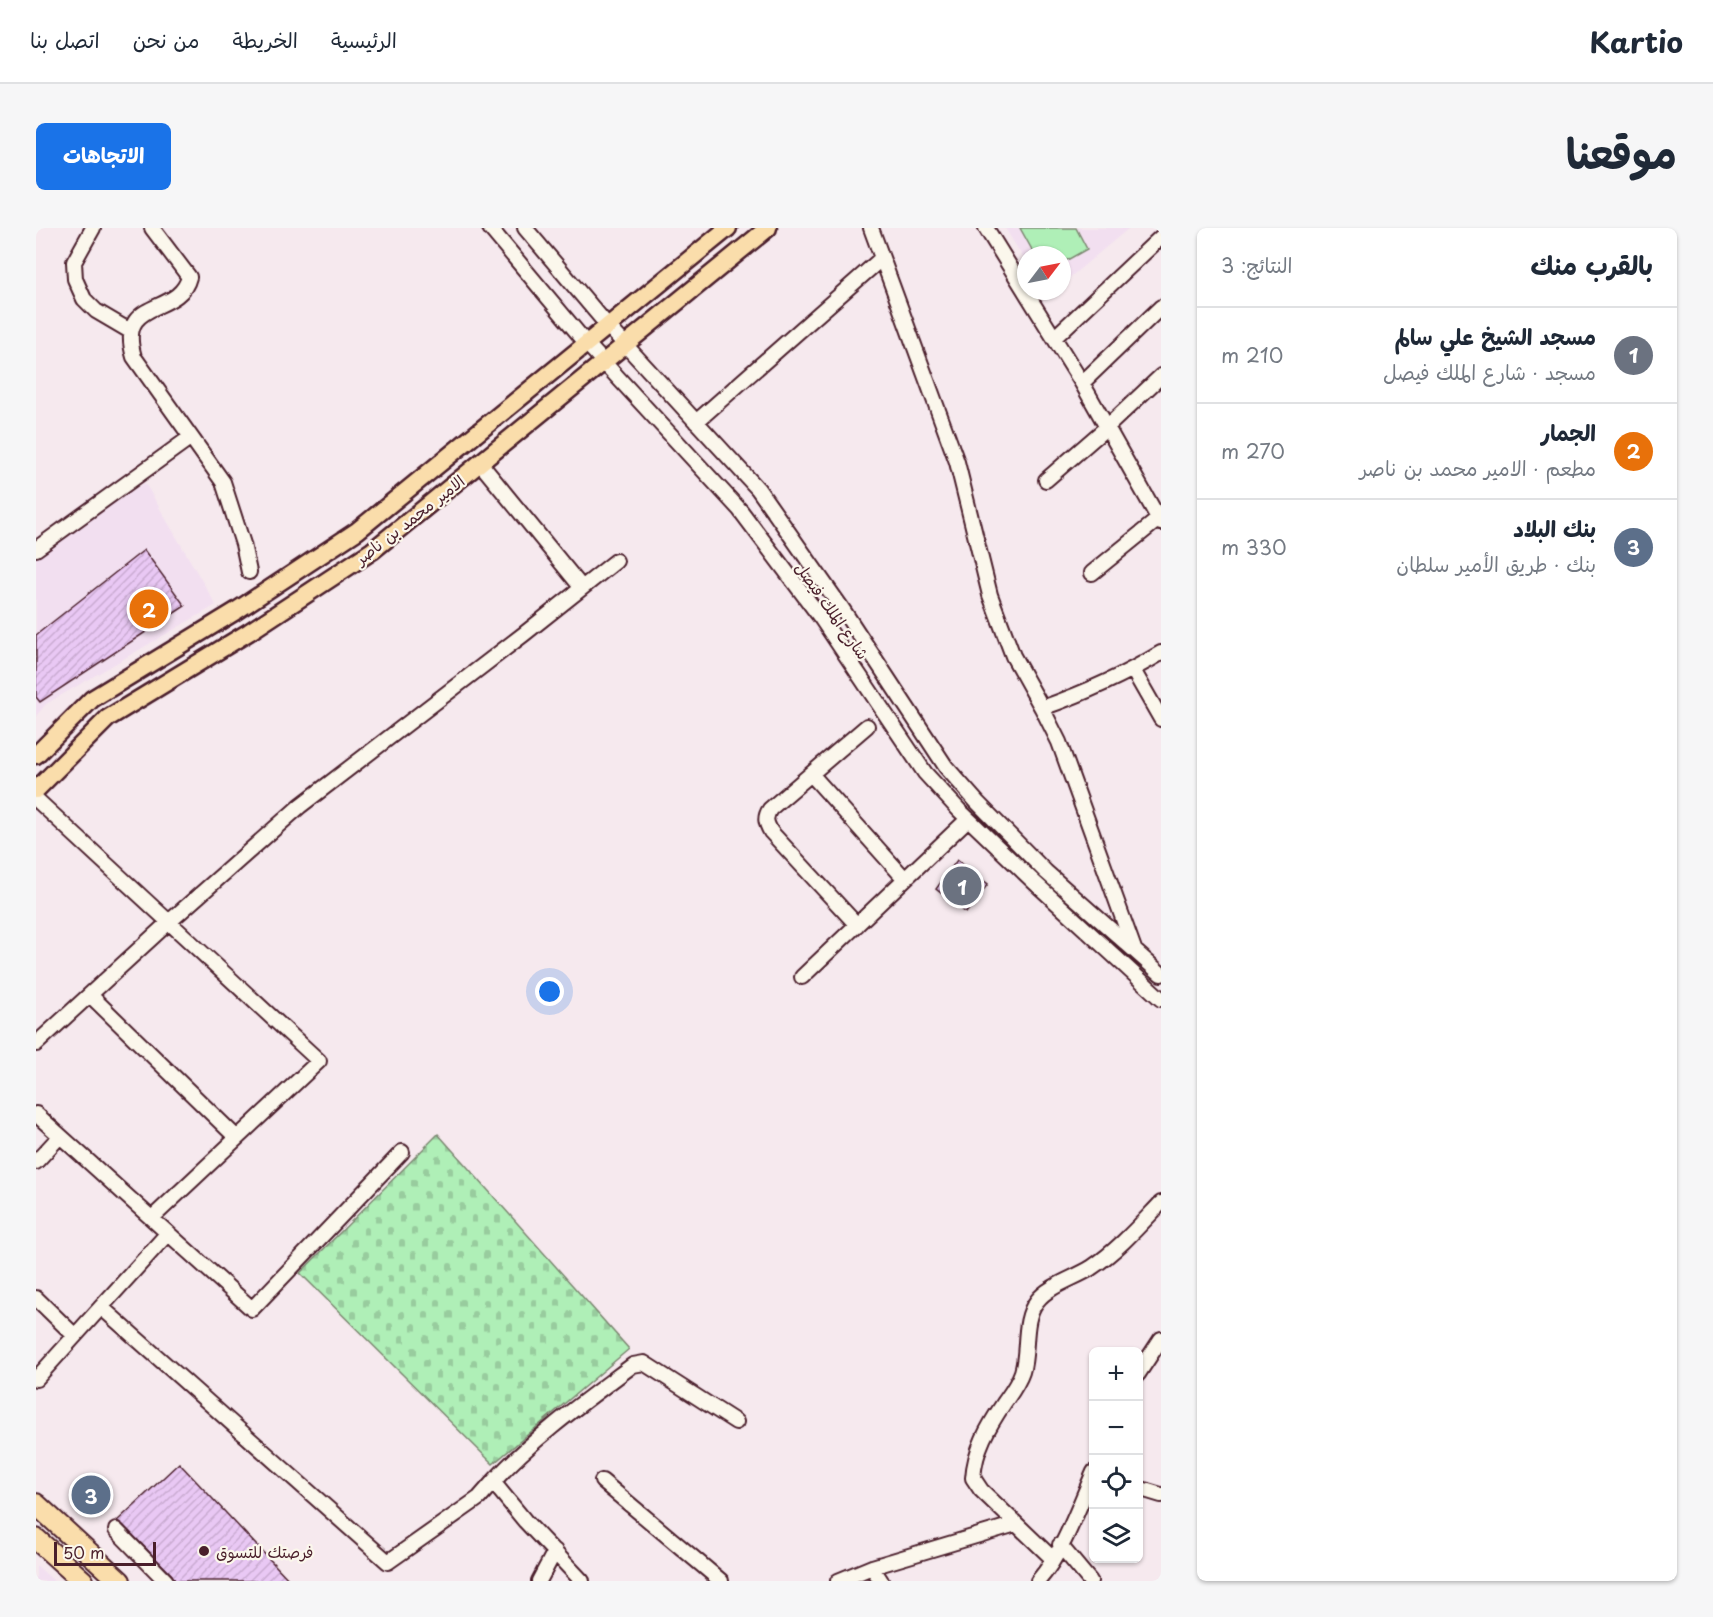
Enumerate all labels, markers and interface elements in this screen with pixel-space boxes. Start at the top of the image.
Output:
text: Kartio [1589,20,1683,63]
text: اتصل بنا [30,23,100,55]
text: من نحن [133,23,199,55]
text: الخريطة [232,23,298,55]
text: الرئيسية [331,23,397,55]
text: موقعنا [1566,120,1677,183]
button: الاتجاهات [36,123,171,190]
text: بالقرب منك [1531,245,1653,284]
north arrow [1017,246,1071,300]
text: النتائج: 3 [1221,250,1293,280]
text: مسجد الشيخ علي سالم [1394,319,1596,352]
text: 210 m [1221,340,1283,370]
text: 1 [1629,340,1638,370]
text: مسجد · شارع الملك فيصل [1383,357,1596,387]
text: الجمار [1541,415,1596,448]
text: 270 m [1221,436,1285,466]
text: 2 [1626,436,1641,466]
text: مطعم · الامير محمد بن ناصر [1360,453,1596,483]
street label: الامير محمد بن ناصر [347,468,469,571]
text: بنك البلاد [1513,511,1596,544]
text: 330 m [1221,532,1287,562]
text: 3 [1627,532,1640,562]
text: بنك · طريق الأمير سلطان [1396,549,1596,579]
street label: شارع الملك فيصل [790,556,876,664]
pin: 2 [130,586,168,632]
pin: 1 [942,864,982,908]
your location [535,977,564,1006]
map controls [1089,1347,1143,1563]
button: + [1089,1347,1143,1401]
button: − [1089,1401,1143,1455]
button: locate [1089,1455,1143,1509]
pin: 3 [72,1472,110,1518]
button: layers [1089,1509,1143,1563]
scale bar [54,1539,156,1566]
place label: فرصتك للتسوق [216,1539,314,1563]
text: 50 m [63,1540,104,1564]
marker: فرصتك للتسوق [197,1544,211,1558]

